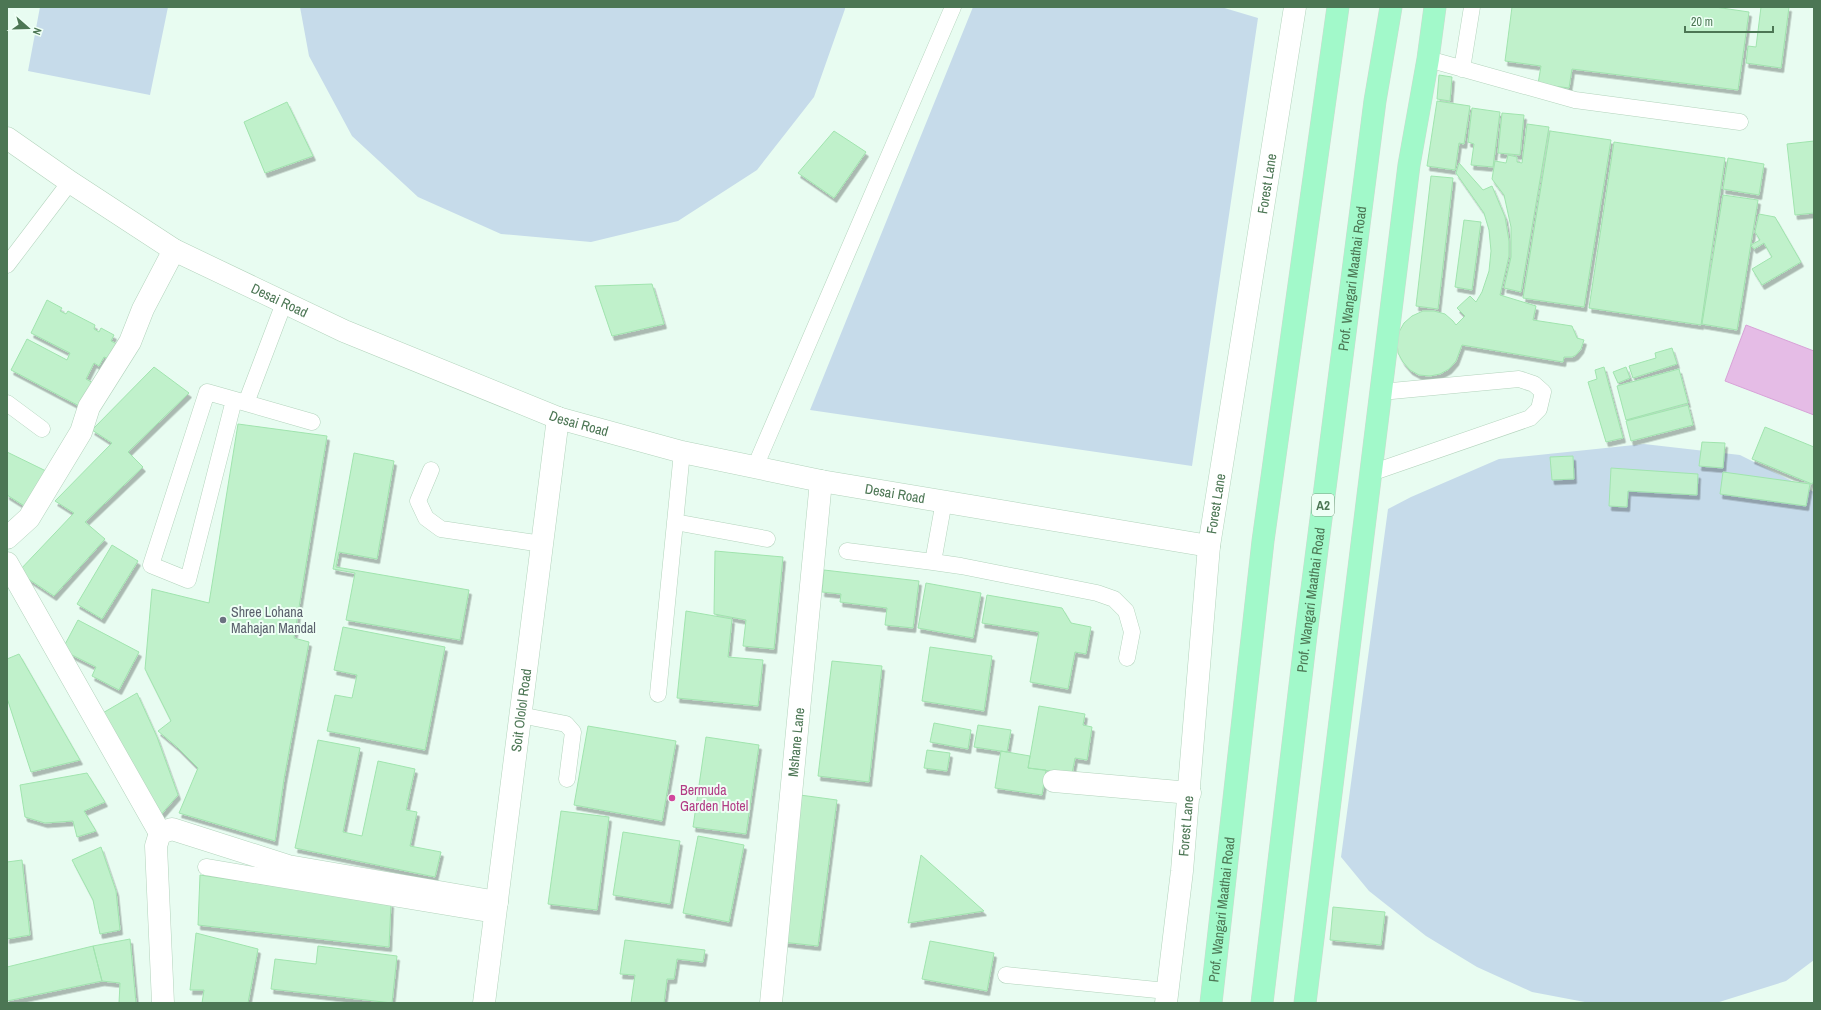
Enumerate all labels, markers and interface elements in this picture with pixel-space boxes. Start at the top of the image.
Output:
north arrow [8,8,48,48]
scale bar [1685,8,1773,34]
text: 20 m [1691,14,1713,30]
text: N [30,26,45,37]
street label: Forest Lane [1253,152,1280,215]
street label: Prof. Wangari Maathai Road [1334,205,1370,352]
street label: Desai Road [248,279,311,321]
street label: Desai Road [546,406,610,440]
street label: Forest Lane [1202,472,1229,535]
street label: Desai Road [864,480,926,507]
road number: A2 [1312,494,1334,516]
street label: Prof. Wangari Maathai Road [1293,526,1329,673]
place label: Shree Lohana Mahajan Mandal [231,603,316,637]
marker: Shree Lohana Mahajan Mandal [218,615,228,625]
street label: Soit Ololol Road [507,668,535,753]
street label: Mshane Lane [784,707,808,778]
place label: Bermuda Garden Hotel [680,781,748,815]
marker: Bermuda Garden Hotel [667,793,677,803]
street label: Forest Lane [1174,795,1197,857]
street label: Prof. Wangari Maathai Road [1204,836,1239,983]

